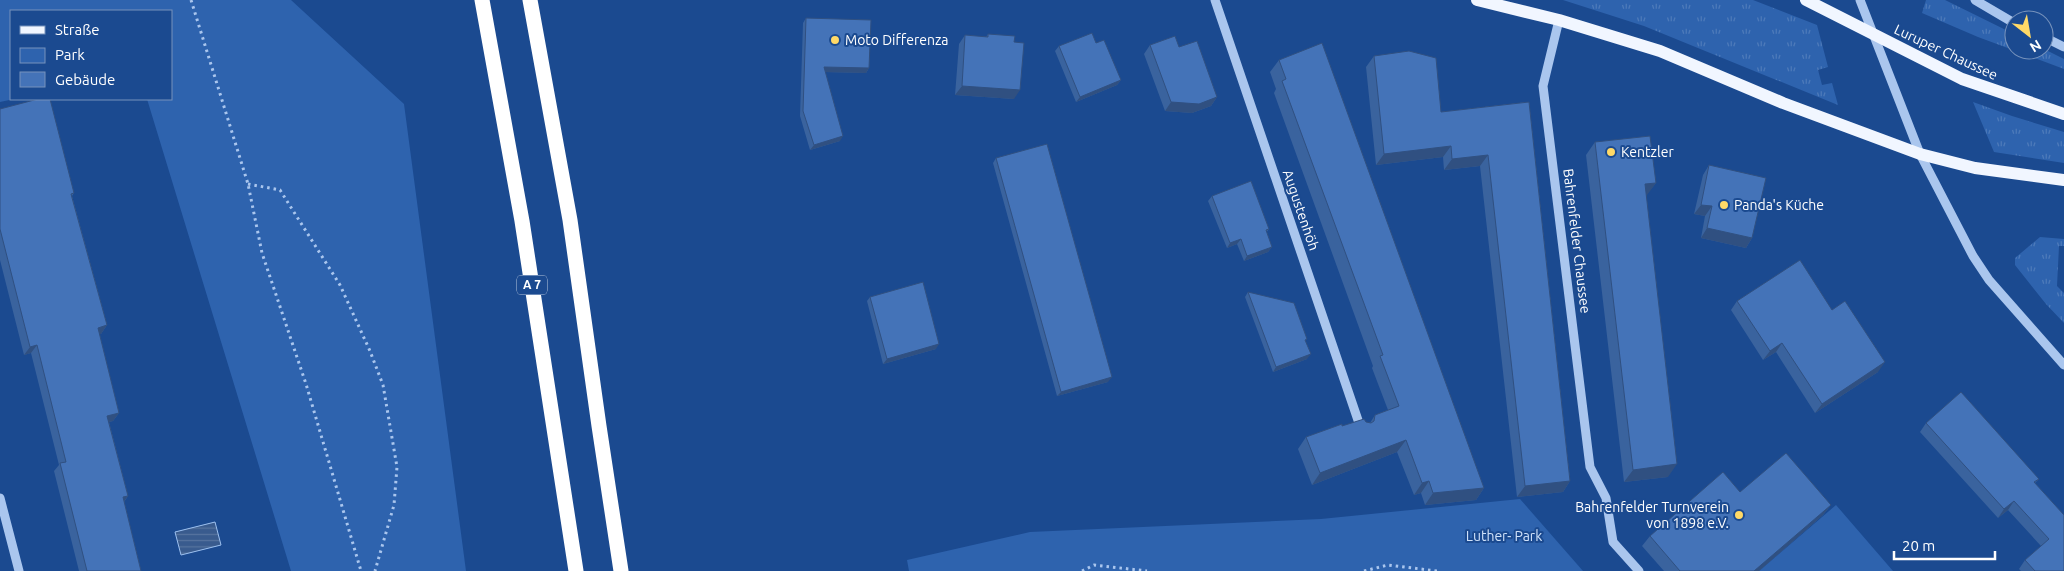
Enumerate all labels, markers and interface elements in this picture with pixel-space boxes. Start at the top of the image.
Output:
legend [10,10,172,100]
north arrow [2004,10,2054,60]
text: Straße [55,21,99,38]
street label: Luruper Chaussee [1892,21,2000,83]
place label: Moto Differenza [845,32,949,48]
marker: Moto Differenza [829,34,841,46]
text: N [2027,37,2044,56]
text: Park [55,46,85,63]
text: Gebäude [55,71,115,88]
place label: Kentzler [1621,144,1674,160]
marker: Kentzler [1605,146,1617,158]
street label: Augustenhöh [1280,167,1322,253]
street label: Bahrenfelder Chaussee [1560,168,1594,314]
place label: Panda's Küche [1734,197,1824,213]
marker: Panda's Küche [1718,199,1730,211]
road number: A 7 [517,276,547,294]
place label: Bahrenfelder Turnverein von 1898 e.V. [1575,499,1729,531]
marker: Bahrenfelder Turnverein von 1898 e.V. [1733,509,1745,521]
park label: Luther- Park [1466,528,1542,544]
scale bar [1894,528,1995,560]
text: 20 m [1902,537,1935,554]

